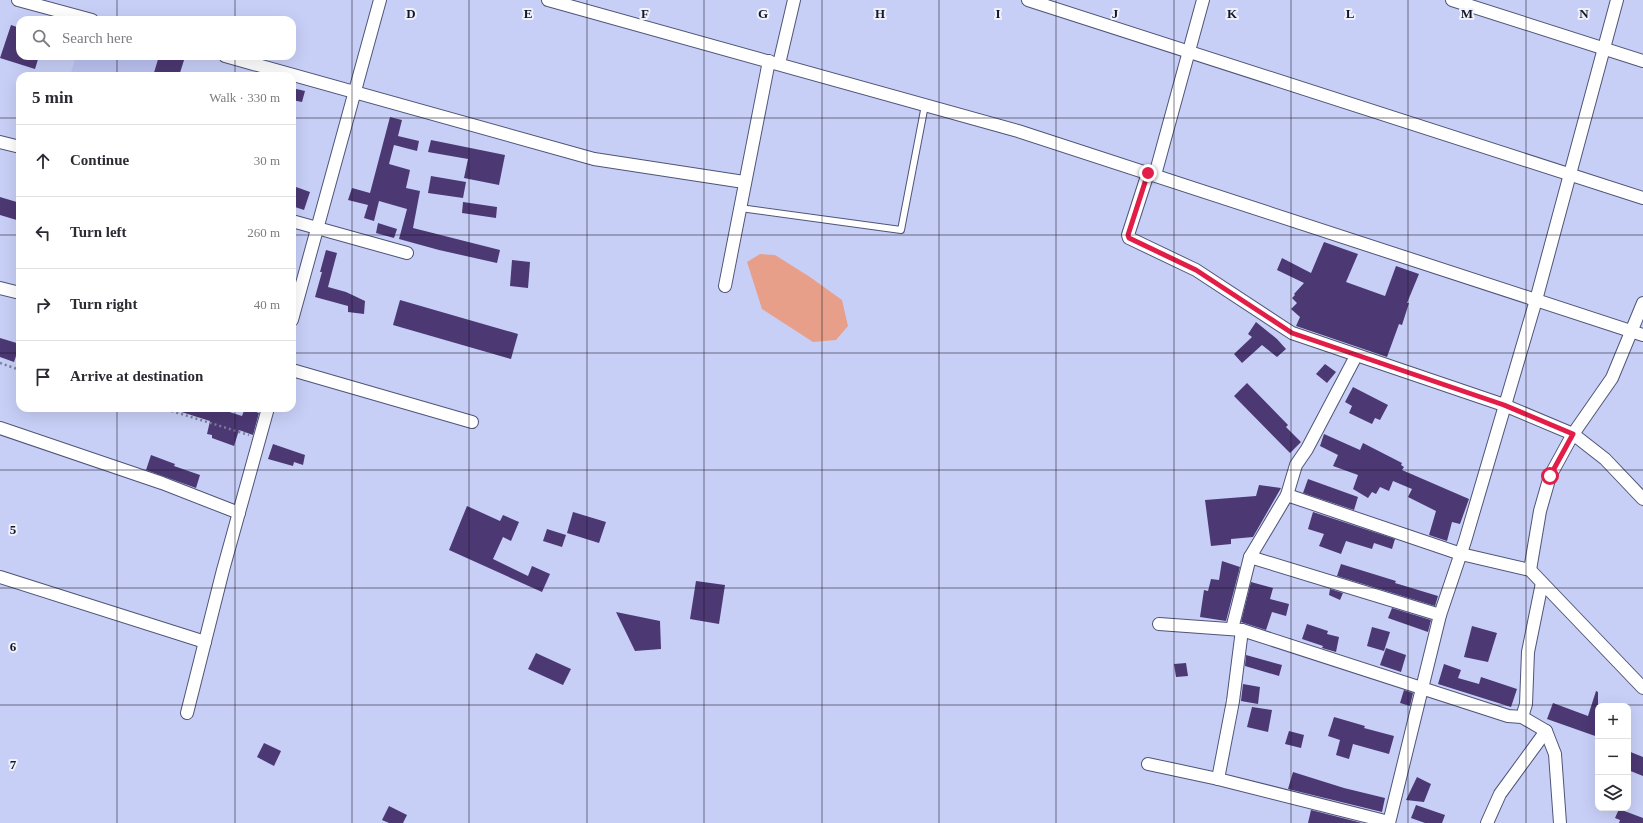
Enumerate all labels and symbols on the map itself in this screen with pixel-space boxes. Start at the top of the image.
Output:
text: D [406,6,416,21]
text: E [524,6,532,21]
text: F [641,6,649,21]
text: G [758,6,768,21]
text: H [875,6,885,21]
text: I [995,6,1001,21]
text: J [1112,6,1119,21]
text: K [1227,6,1238,21]
text: L [1346,6,1355,21]
text: M [1461,6,1473,21]
text: N [1579,6,1589,21]
route end [1139,164,1157,182]
route start [1541,467,1559,485]
text: 5 [10,522,17,537]
text: 6 [10,639,17,654]
text: 7 [10,757,17,772]

